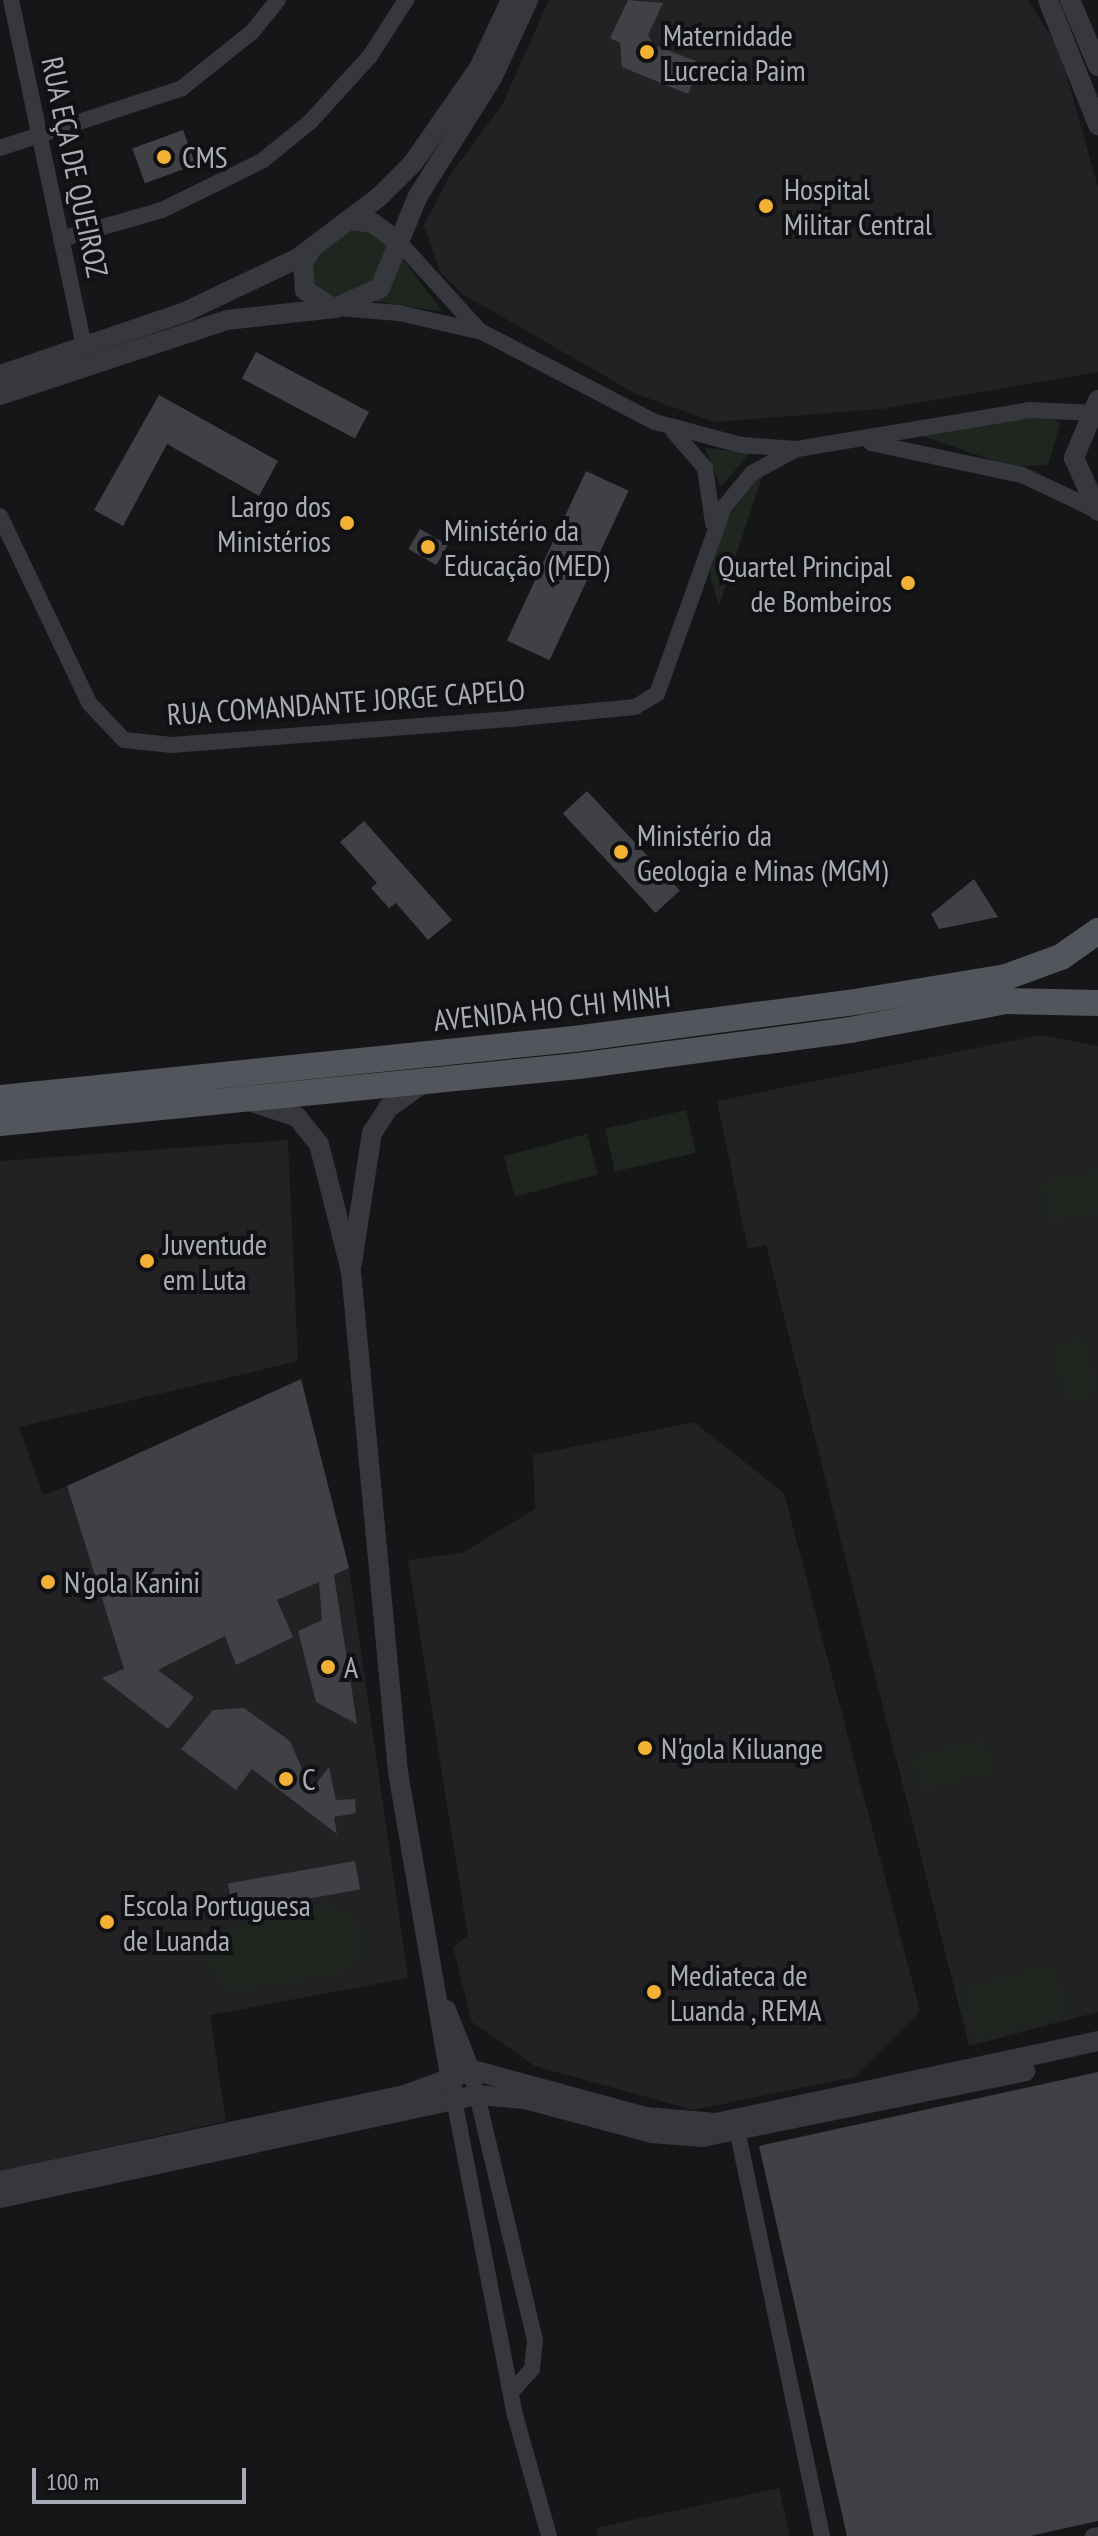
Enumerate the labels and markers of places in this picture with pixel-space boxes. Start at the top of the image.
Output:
place label: Maternidade Lucrecia Paim [663,17,805,88]
marker: Maternidade Lucrecia Paim [638,43,656,61]
place label: CMS [182,139,228,175]
marker: CMS [153,146,175,168]
place label: Hospital Militar Central [784,171,932,242]
marker: Hospital Militar Central [755,195,777,217]
place label: Largo dos Ministérios [217,488,331,558]
place label: Ministério da Educação (MED) [444,512,609,582]
marker: Largo dos Ministérios [338,514,356,532]
marker: Ministério da Educação (MED) [419,538,437,556]
place label: Quartel Principal de Bombeiros [718,548,892,618]
marker: Quartel Principal de Bombeiros [899,574,917,592]
place label: Ministério da Geologia e Minas (MGM) [637,817,888,888]
marker: Ministério da Geologia e Minas (MGM) [612,843,630,861]
place label: Juventude em Luta [163,1226,267,1296]
marker: Juventude em Luta [138,1252,156,1270]
place label: N'gola Kanini [64,1564,200,1600]
marker: N'gola Kanini [39,1573,57,1591]
place label: A [344,1649,358,1685]
marker: A [319,1658,337,1676]
place label: N'gola Kiluange [661,1730,823,1766]
marker: N'gola Kiluange [636,1739,654,1757]
place label: C [302,1761,316,1797]
marker: C [277,1770,295,1788]
place label: Escola Portuguesa de Luanda [123,1887,311,1958]
marker: Escola Portuguesa de Luanda [98,1913,116,1931]
place label: Mediateca de Luanda , REMA [670,1957,824,2028]
marker: Mediateca de Luanda , REMA [645,1983,663,2001]

